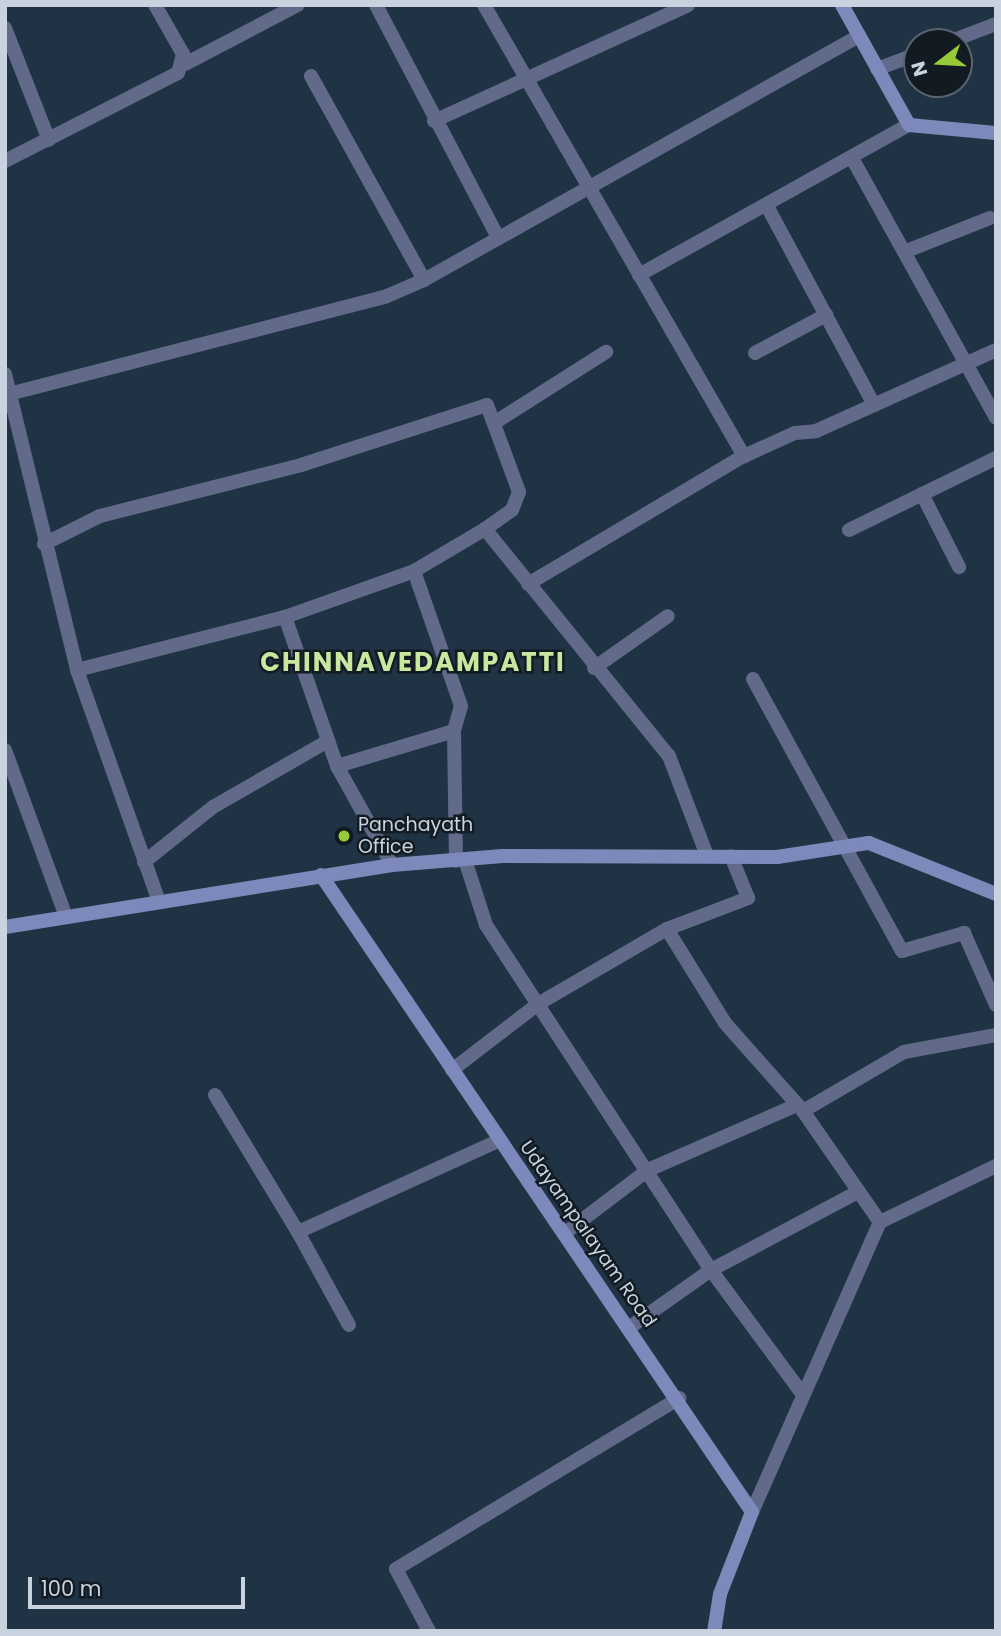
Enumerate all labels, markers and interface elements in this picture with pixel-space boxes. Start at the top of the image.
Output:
north arrow [903,28,973,98]
text: N [904,58,934,79]
district label: CHINNAVEDAMPATTI [262,647,564,679]
place label: Panchayath Office [358,814,473,858]
marker: Panchayath Office [336,828,352,844]
street label: Udayampalayam Road [515,1136,661,1332]
scale bar [32,1562,248,1606]
text: 100 m [41,1574,101,1603]

